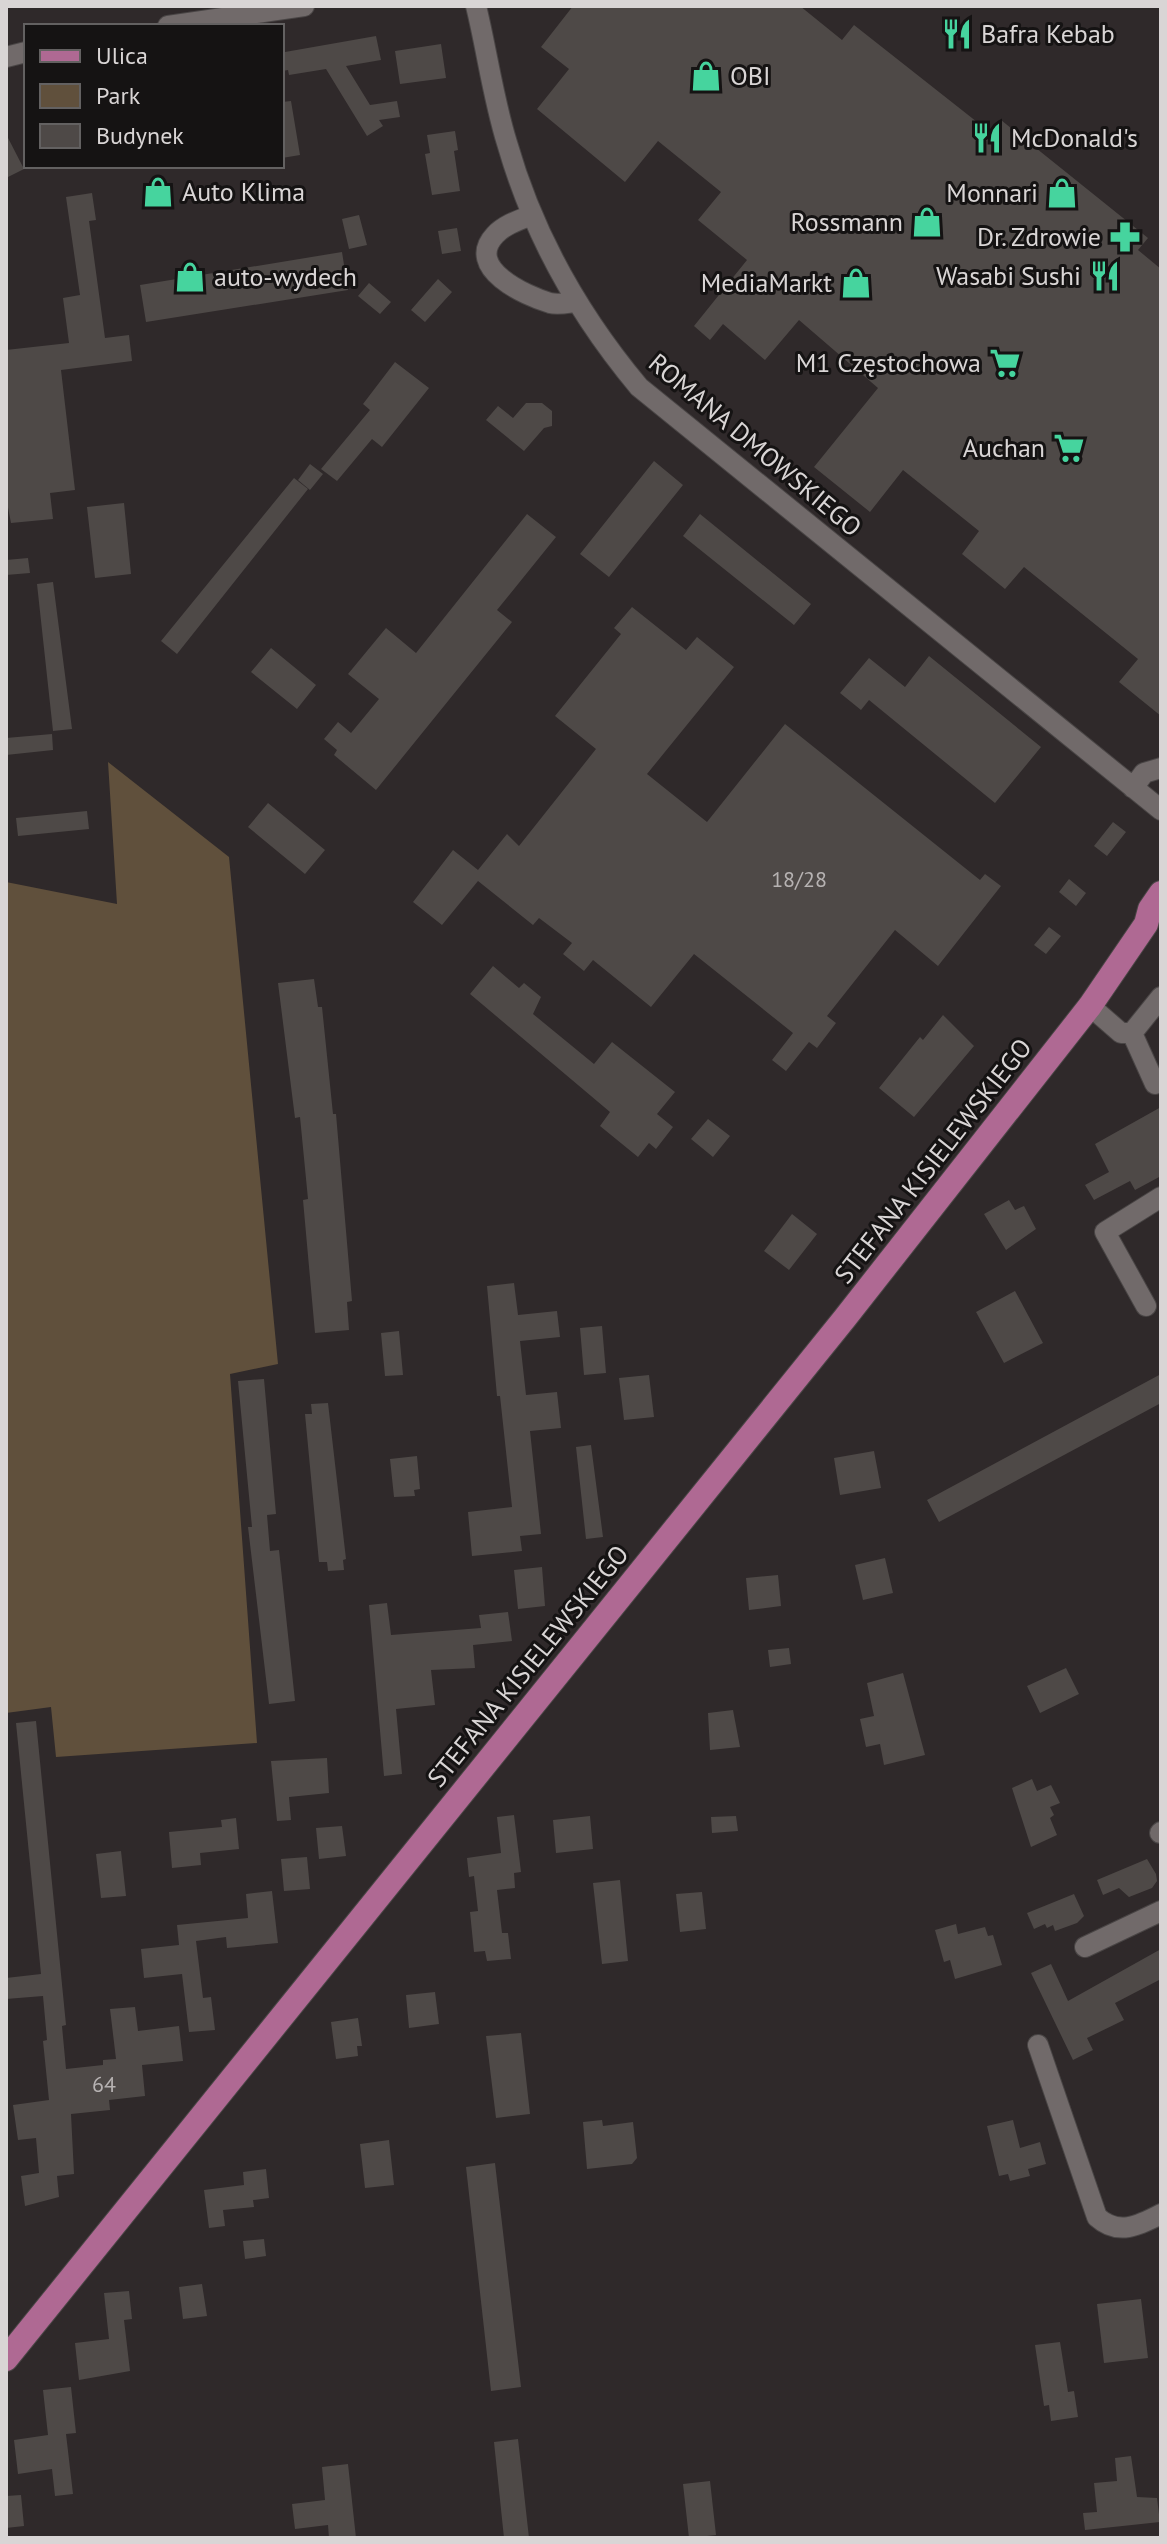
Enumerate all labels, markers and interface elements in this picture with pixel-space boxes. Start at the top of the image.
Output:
restaurant icon: Bafra Kebab [940,17,974,51]
place label: Bafra Kebab [981,17,1115,50]
legend [24,24,284,168]
text: Ulica [96,40,148,71]
shop icon: OBI [689,59,723,93]
place label: OBI [730,59,771,92]
text: Park [96,80,141,111]
text: Budynek [96,120,184,151]
restaurant icon: McDonald's [970,121,1004,155]
place label: McDonald's [1011,121,1138,154]
shop icon: Auto Klima [141,175,175,209]
place label: Auto Klima [182,175,305,208]
place label: Monnari [946,176,1038,209]
shop icon: Monnari [1045,176,1079,210]
place label: Rossmann [790,205,903,238]
shop icon: Rossmann [910,205,944,239]
place label: Dr. Zdrowie [977,220,1101,253]
pharmacy icon: Dr. Zdrowie [1108,220,1142,254]
place label: Wasabi Sushi [936,259,1081,292]
restaurant icon: Wasabi Sushi [1088,259,1122,293]
shop icon: auto-wydech [173,260,207,294]
place label: auto-wydech [214,260,357,293]
place label: MediaMarkt [701,266,832,299]
shop icon: MediaMarkt [839,266,873,300]
street label: ROMANA DMOWSKIEGO [642,346,868,543]
place label: M1 Częstochowa [796,346,981,379]
supermarket icon: M1 Częstochowa [988,346,1022,380]
place label: Auchan [963,431,1045,464]
supermarket icon: Auchan [1052,431,1086,465]
house number: 18/28 [771,865,827,893]
street label: STEFANA KISIELEWSKIEGO [827,1032,1039,1290]
street label: STEFANA KISIELEWSKIEGO [420,1538,635,1793]
house number: 64 [92,2070,116,2098]

